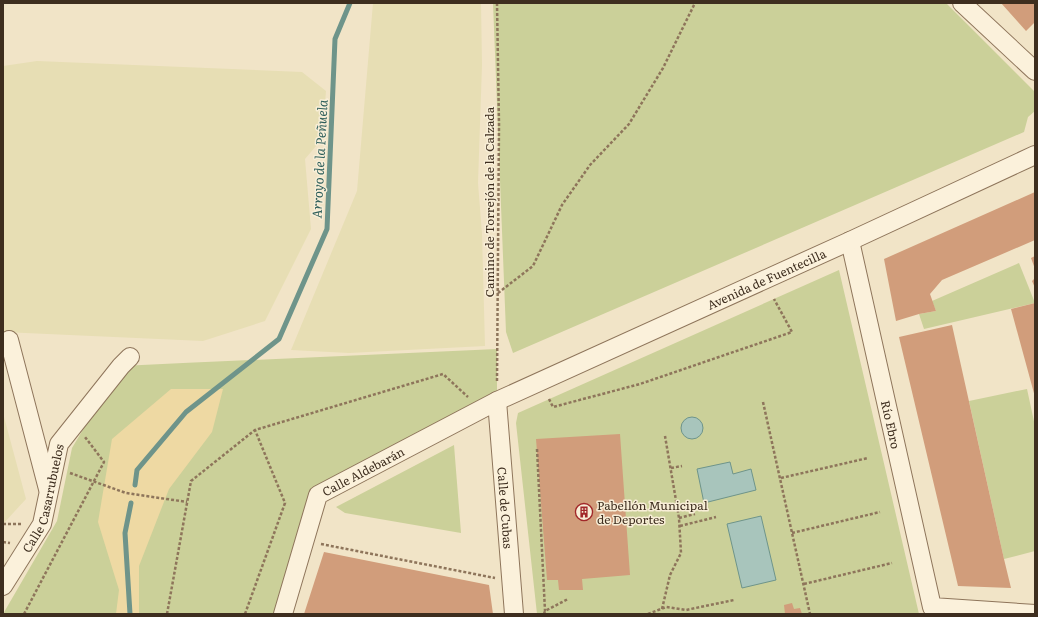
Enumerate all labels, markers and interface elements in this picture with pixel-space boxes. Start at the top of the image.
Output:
water label: Arroyo de la Peñuela [306,98,332,219]
street label: Camino de Torrejón de la Calzada [480,106,498,297]
street label: Avenida de Fuentecilla [704,244,829,314]
street label: Río Ebro [877,398,905,451]
street label: Calle Casarrubuelos [17,442,68,556]
street label: Calle Aldebarán [319,442,408,500]
street label: Calle de Cubas [493,466,518,550]
place label: Pabellón Municipal de Deportes [597,496,708,528]
building icon: Pabellón Municipal de Deportes [574,502,594,522]

